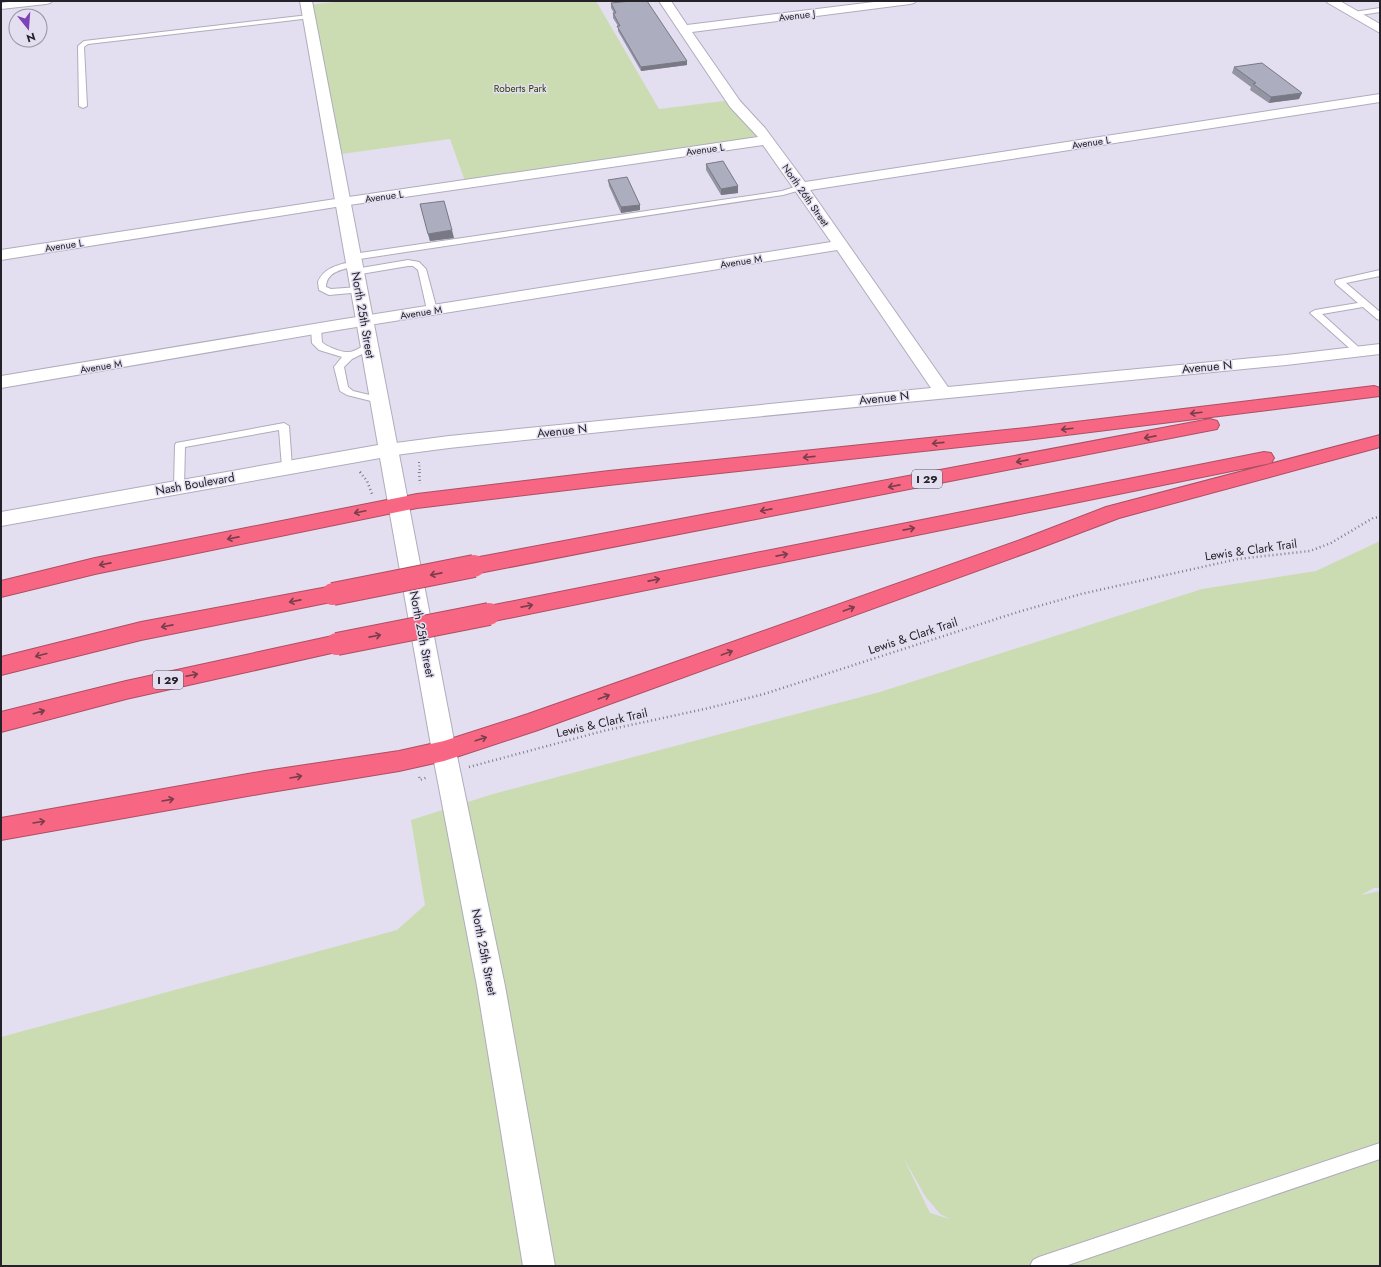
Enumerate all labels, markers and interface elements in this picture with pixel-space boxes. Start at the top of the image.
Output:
street label: Avenue J [778,6,816,25]
north arrow [8,8,48,48]
text: N [24,29,37,46]
park label: Roberts Park [494,81,547,96]
street label: Avenue L [1071,132,1112,153]
street label: Avenue L [685,139,726,160]
street label: North 26th Street [778,161,833,230]
street label: Avenue L [364,186,405,207]
street label: Avenue L [44,235,85,256]
street label: Avenue M [719,251,763,272]
street label: North 25th Street [347,270,380,360]
street label: Avenue M [399,302,443,323]
street label: Avenue M [79,356,123,377]
street label: Avenue N [1181,356,1233,378]
street label: Avenue N [858,386,910,410]
one-way arrow [1190,410,1203,417]
street label: Avenue N [536,419,588,443]
one-way arrow [1061,425,1074,433]
one-way arrow [1143,433,1156,441]
one-way arrow [932,439,945,447]
one-way arrow [803,453,816,461]
one-way arrow [1016,458,1029,466]
street label: Nash Boulevard [154,468,236,500]
road number: I 29 [912,470,942,488]
one-way arrow [888,482,901,490]
one-way arrow [760,506,773,514]
one-way arrow [354,508,367,516]
one-way arrow [902,525,915,533]
one-way arrow [226,535,239,543]
street label: Lewis & Clark Trail [1204,535,1298,565]
one-way arrow [775,550,788,558]
one-way arrow [99,560,112,568]
one-way arrow [430,570,443,578]
one-way arrow [647,576,660,584]
street label: North 25th Street [405,589,439,679]
one-way arrow [289,597,302,605]
one-way arrow [520,602,533,610]
one-way arrow [842,605,855,612]
street label: Lewis & Clark Trail [866,613,960,659]
one-way arrow [161,622,174,630]
one-way arrow [369,632,382,640]
one-way arrow [720,649,733,656]
one-way arrow [34,652,47,659]
one-way arrow [185,670,198,678]
road number: I 29 [153,671,183,689]
one-way arrow [598,692,610,700]
street label: Lewis & Clark Trail [555,704,649,742]
one-way arrow [32,708,45,715]
one-way arrow [475,735,488,742]
one-way arrow [289,773,302,781]
one-way arrow [161,796,174,804]
one-way arrow [33,818,46,826]
street label: North 25th Street [467,907,501,997]

